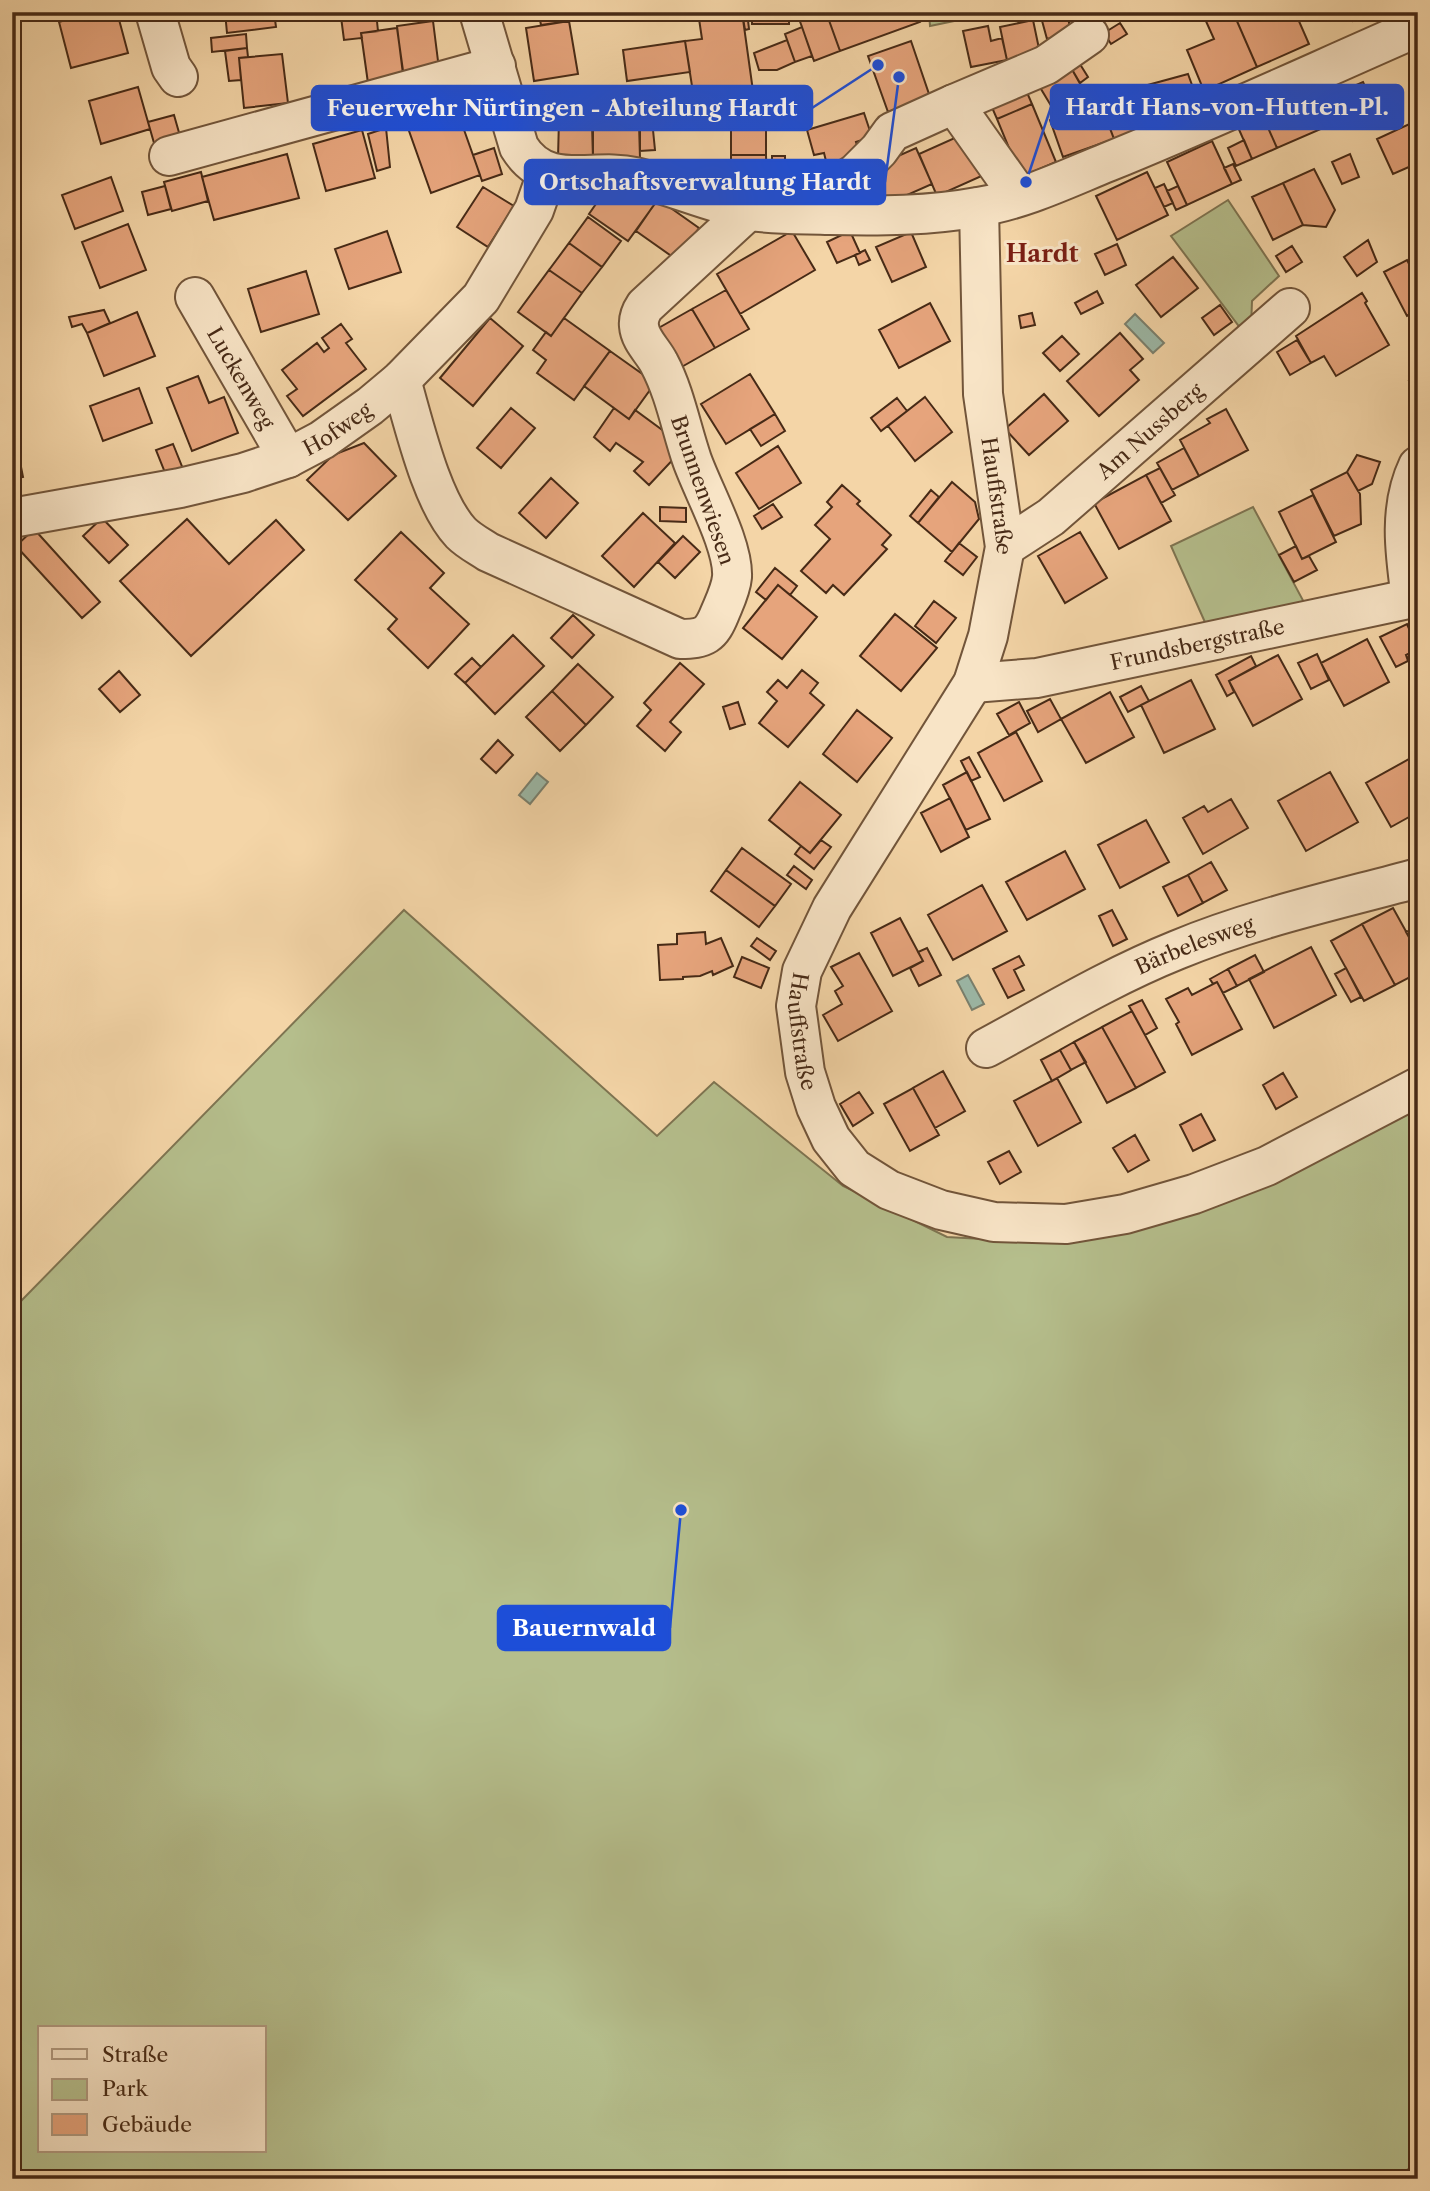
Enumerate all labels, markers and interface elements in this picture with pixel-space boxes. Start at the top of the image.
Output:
callout: Hardt Hans-von-Hutten-Pl. [1051,85,1403,129]
callout: Feuerwehr Nürtingen - Abteilung Hardt [312,86,812,130]
text: Hardt Hans-von-Hutten-Pl. [1065,93,1389,121]
text: Feuerwehr Nürtingen - Abteilung Hardt [327,94,798,122]
callout: Ortschaftsverwaltung Hardt [525,160,885,204]
text: Ortschaftsverwaltung Hardt [539,168,872,196]
district label: Hardt [1006,239,1079,268]
street label: Luckenweg [202,322,281,434]
street label: Am Nussberg [1091,377,1209,485]
street label: Hofweg [298,396,377,460]
street label: Brunnenwiesen [666,412,740,568]
street label: Hauffstraße [977,435,1018,557]
street label: Frundsbergstraße [1108,613,1287,675]
street label: Bärbelesweg [1131,911,1258,979]
street label: Hauffstraße [783,971,822,1093]
callout: Bauernwald [498,1606,670,1650]
text: Bauernwald [512,1614,657,1642]
legend [38,2026,266,2152]
text: Straße [102,2042,168,2067]
text: Park [102,2076,148,2101]
text: Gebäude [102,2112,192,2137]

